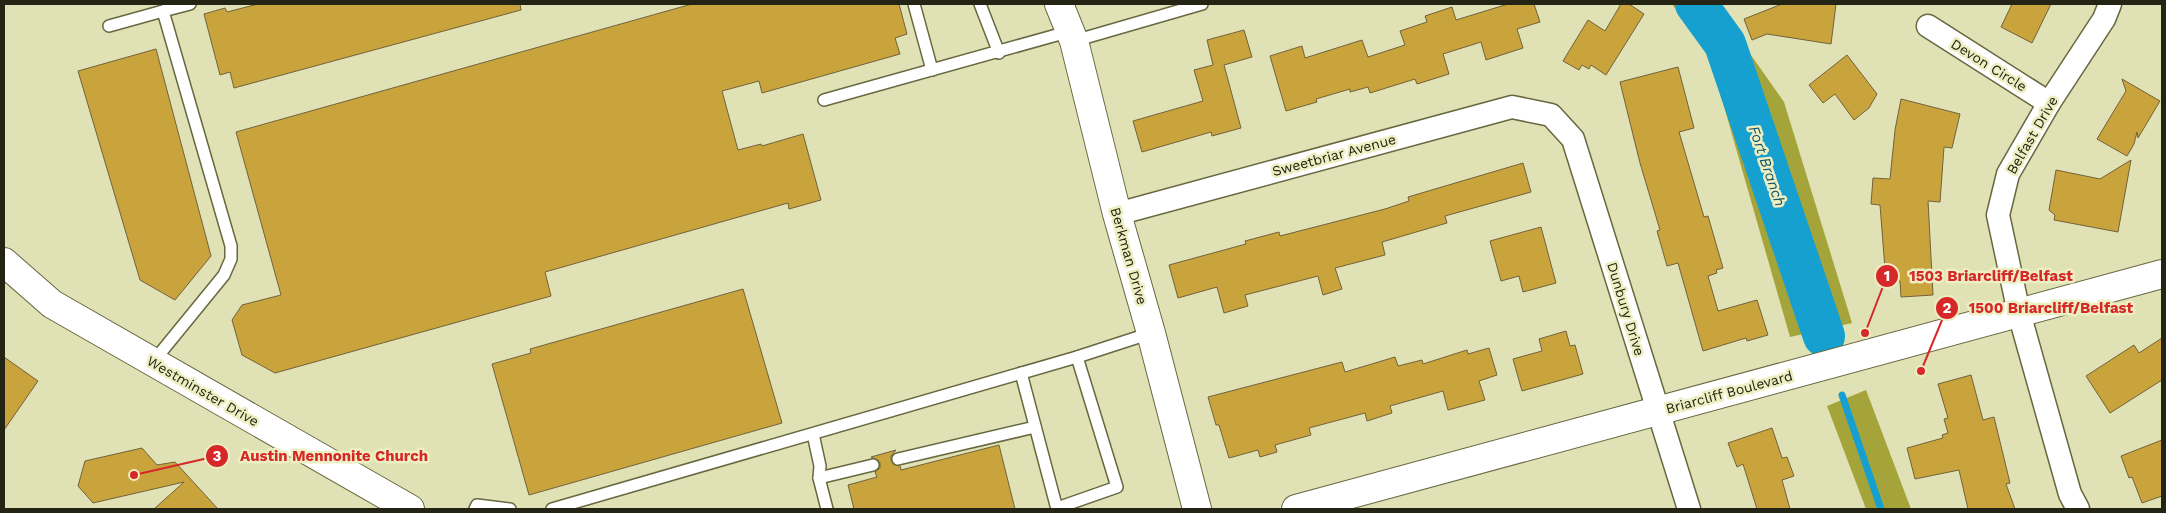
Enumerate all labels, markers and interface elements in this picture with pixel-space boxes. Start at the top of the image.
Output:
street label: Devon Circle [1948,35,2030,95]
street label: Belfast Drive [2003,93,2061,177]
water label: Fort Branch [1745,123,1789,209]
street label: Sweetbriar Avenue [1270,131,1398,179]
street label: Berkman Drive [1107,206,1151,306]
street label: Dunbury Drive [1604,260,1648,358]
callout: 1503 Briarcliff/Belfast [1875,261,2083,291]
text: 1 [1884,267,1890,285]
text: 1503 Briarcliff/Belfast [1909,267,2073,285]
callout: 1500 Briarcliff/Belfast [1934,293,2143,323]
text: 2 [1943,299,1952,317]
text: 1500 Briarcliff/Belfast [1969,299,2134,317]
street label: Westminster Drive [144,352,262,430]
street label: Briarcliff Boulevard [1664,367,1794,417]
callout: Austin Mennonite Church [205,441,438,471]
text: 3 [213,447,222,465]
text: Austin Mennonite Church [240,447,428,465]

